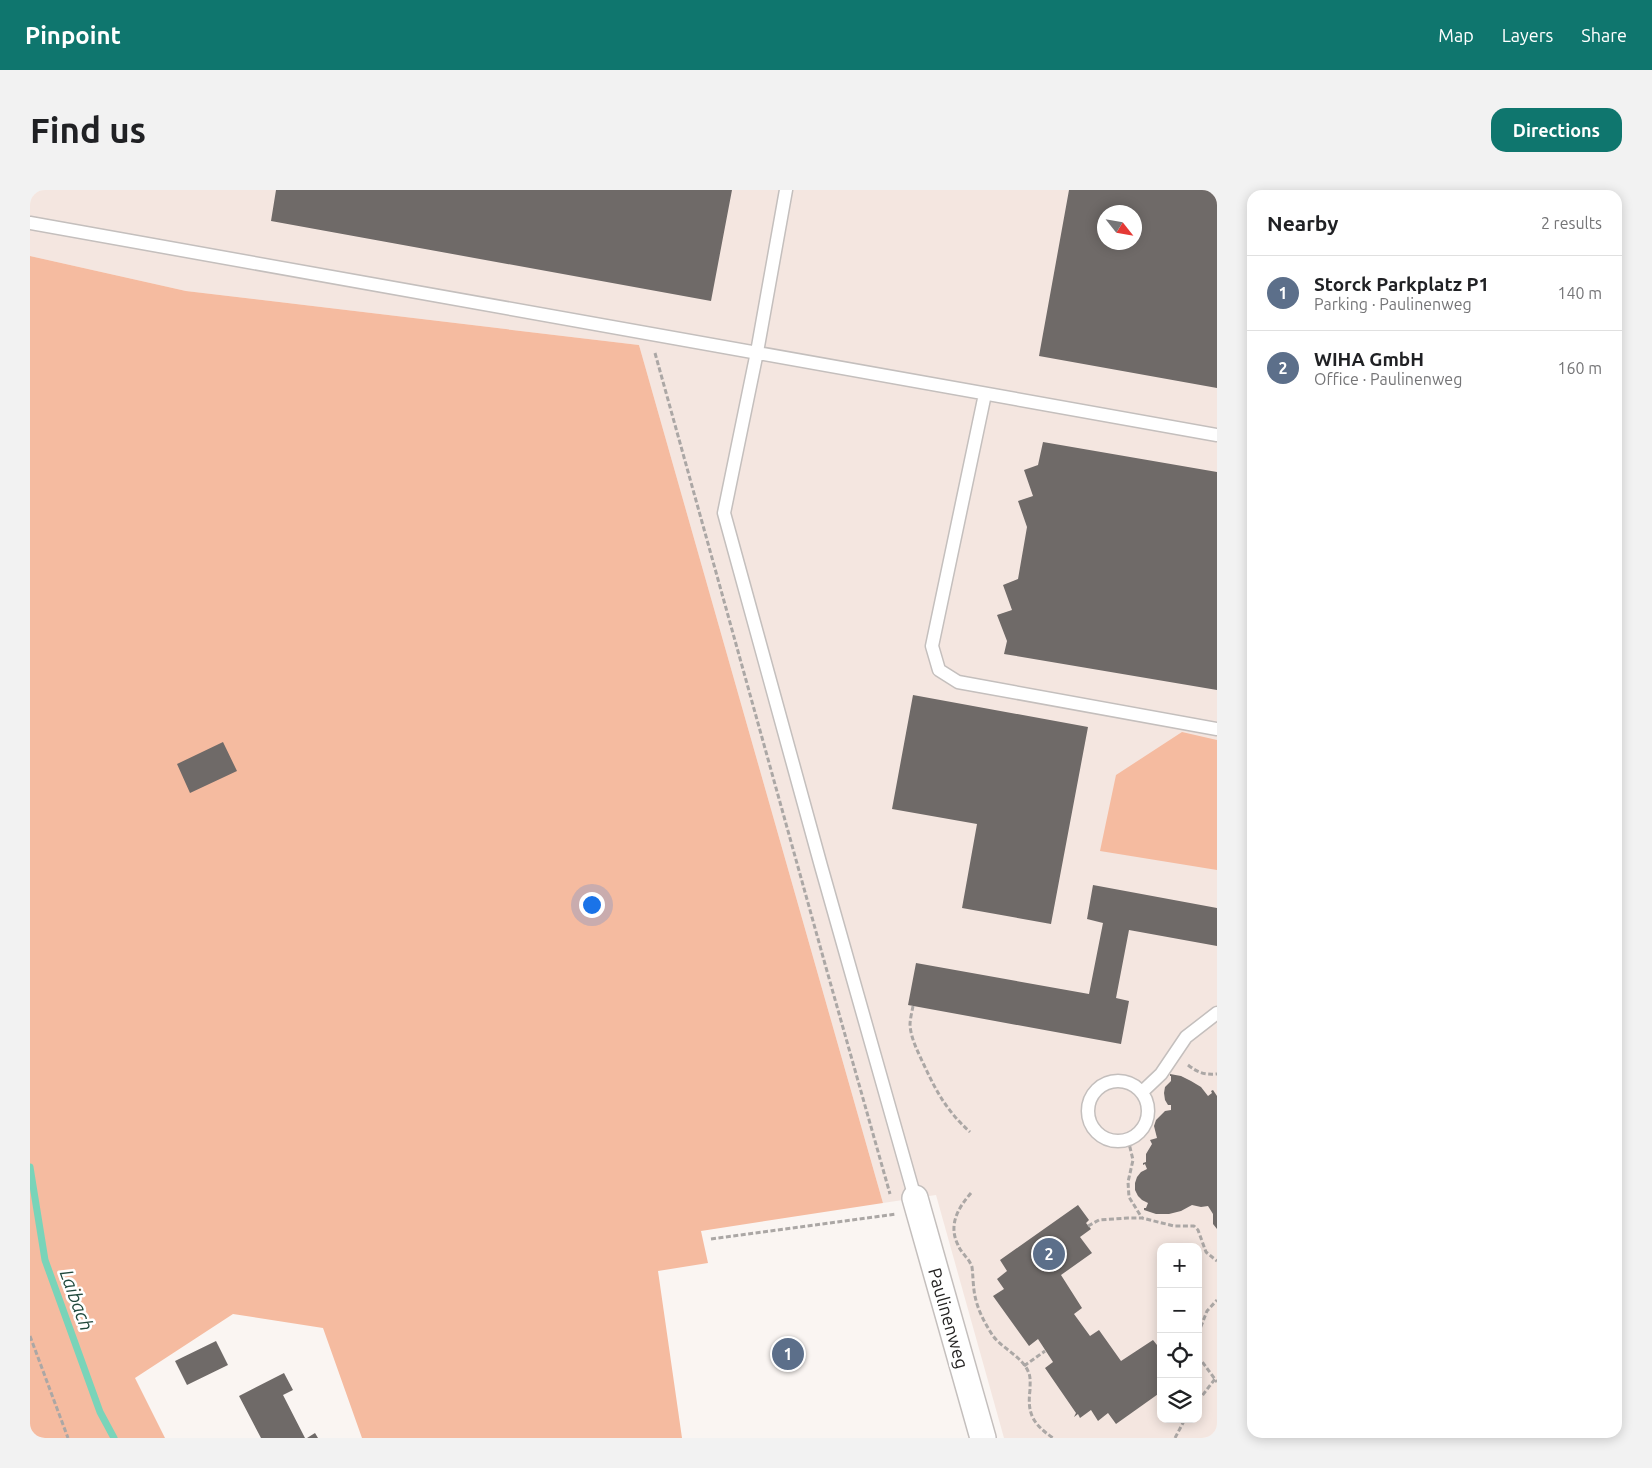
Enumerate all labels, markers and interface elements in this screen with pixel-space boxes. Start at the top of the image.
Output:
text: Pinpoint [25,22,121,49]
text: Map [1438,25,1474,45]
text: Layers [1502,25,1553,45]
text: Share [1581,25,1627,45]
button: Directions [1491,108,1622,152]
text: Find us [30,110,146,150]
north arrow [1097,205,1142,250]
text: Nearby [1267,211,1338,235]
text: 2 results [1541,214,1602,232]
text: Storck Parkplatz P1 [1314,273,1489,295]
text: 1 [1278,284,1288,302]
text: 140 m [1557,284,1602,302]
text: Parking · Paulinenweg [1314,295,1472,313]
text: WIHA GmbH [1314,348,1424,370]
text: 2 [1278,359,1288,377]
text: 160 m [1557,359,1602,377]
text: Office · Paulinenweg [1314,370,1462,388]
your location [579,892,605,918]
pin: 2 [1033,1235,1065,1273]
map controls [1157,1243,1202,1423]
button: + [1157,1243,1202,1288]
street label: Paulinenweg [925,1265,973,1371]
water label: Laibach [56,1266,98,1334]
button: − [1157,1288,1202,1333]
button: locate [1157,1333,1202,1378]
pin: 1 [772,1335,804,1373]
button: layers [1157,1378,1202,1423]

